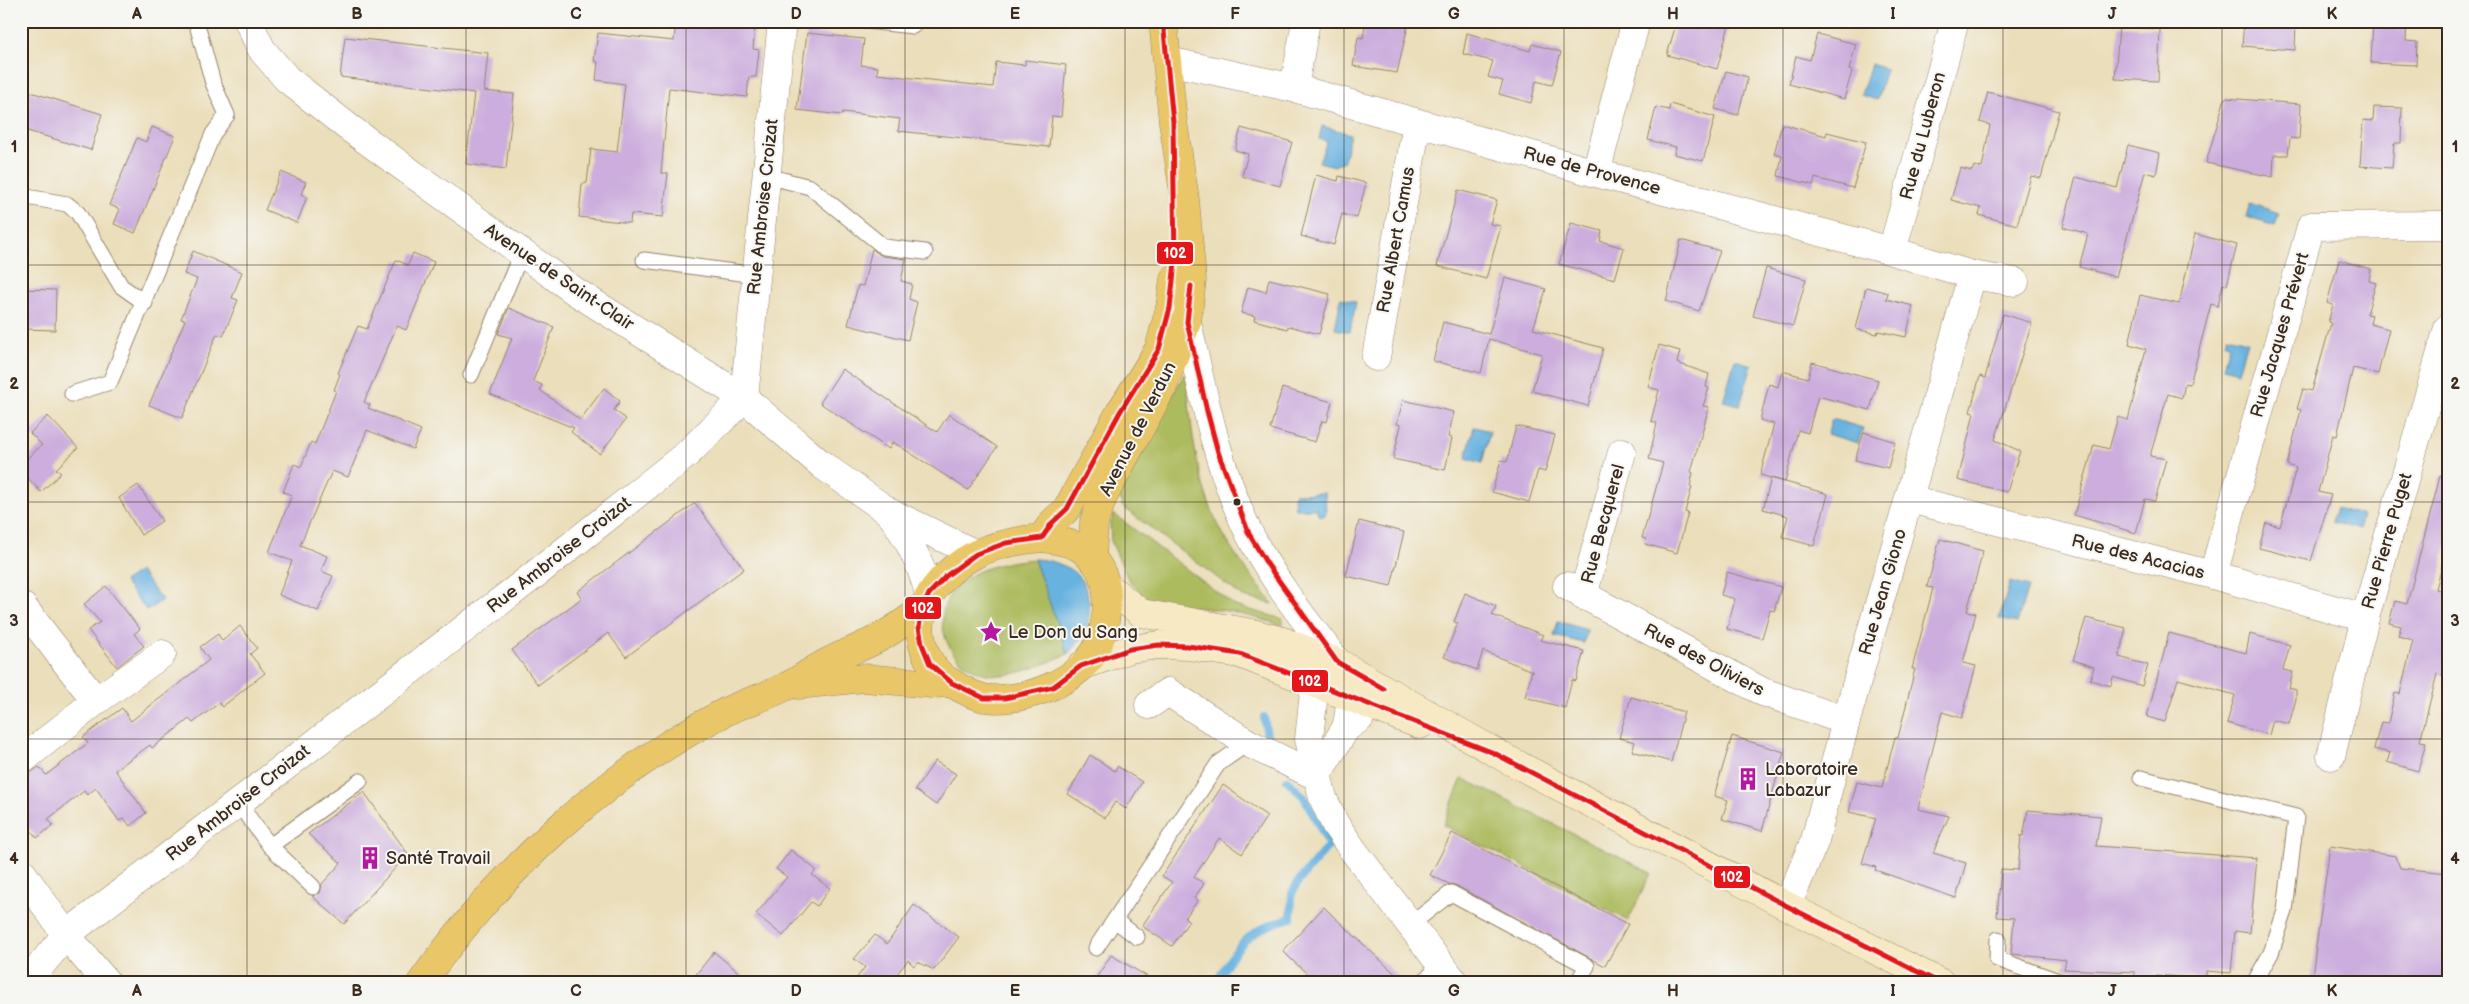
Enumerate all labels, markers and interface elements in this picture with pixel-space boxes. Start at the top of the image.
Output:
text: A [131,5,142,24]
text: B [351,5,363,24]
text: C [570,5,582,24]
text: D [790,5,802,24]
text: E [1010,5,1020,24]
text: F [1230,5,1240,24]
text: G [1448,5,1460,24]
text: H [1667,5,1679,24]
text: I [1890,5,1896,24]
text: J [2108,5,2117,24]
text: K [2327,5,2338,24]
street label: Rue du Luberon [1896,70,1950,202]
street label: Rue Ambroise Croizat [743,117,783,296]
text: 1 [11,138,17,157]
text: 1 [2452,138,2458,157]
street label: Rue de Provence [1521,143,1663,200]
street label: Rue Albert Camus [1373,165,1419,315]
street label: Avenue de Saint-Clair [480,219,638,335]
line badge: 102 [1156,241,1194,265]
text: 102 [1163,245,1187,262]
street label: Rue Jacques Prévert [2246,250,2314,420]
street label: Avenue de Verdun [1095,358,1181,500]
text: 2 [9,375,19,394]
text: 2 [2450,375,2460,394]
street label: Rue Becquerel [1577,462,1629,586]
street label: Rue Pierre Puget [2358,470,2417,612]
street label: Rue Ambroise Croizat [483,492,636,618]
unlabelled marker [1232,497,1242,507]
street label: Rue Jean Giono [1855,526,1911,658]
street label: Rue des Acacias [2069,530,2207,584]
line badge: 102 [904,596,942,620]
text: 102 [911,600,935,617]
text: 3 [9,612,19,631]
text: 3 [2450,612,2460,631]
place icon: Le Don du Sang [978,619,1004,645]
street label: Rue des Oliviers [1640,619,1768,701]
place label: Le Don du Sang [1008,622,1138,643]
line badge: 102 [1291,669,1329,693]
text: 102 [1298,673,1322,690]
street label: Rue Ambroise Croizat [162,740,315,866]
place label: Laboratoire Labazur [1765,759,1858,801]
building icon: Laboratoire Labazur [1735,766,1761,792]
building icon: Santé Travail [357,845,383,871]
place label: Santé Travail [386,848,490,869]
text: 4 [9,850,19,869]
text: 4 [2450,850,2460,869]
line badge: 102 [1713,865,1751,889]
text: 102 [1720,869,1744,886]
text: A [131,982,142,1001]
text: B [351,982,363,1001]
text: C [570,982,582,1001]
text: D [790,982,802,1001]
text: E [1010,982,1020,1001]
text: F [1230,982,1240,1001]
text: G [1448,982,1460,1001]
text: H [1667,982,1679,1001]
text: I [1890,982,1896,1001]
text: J [2108,982,2117,1001]
text: K [2327,982,2338,1001]

